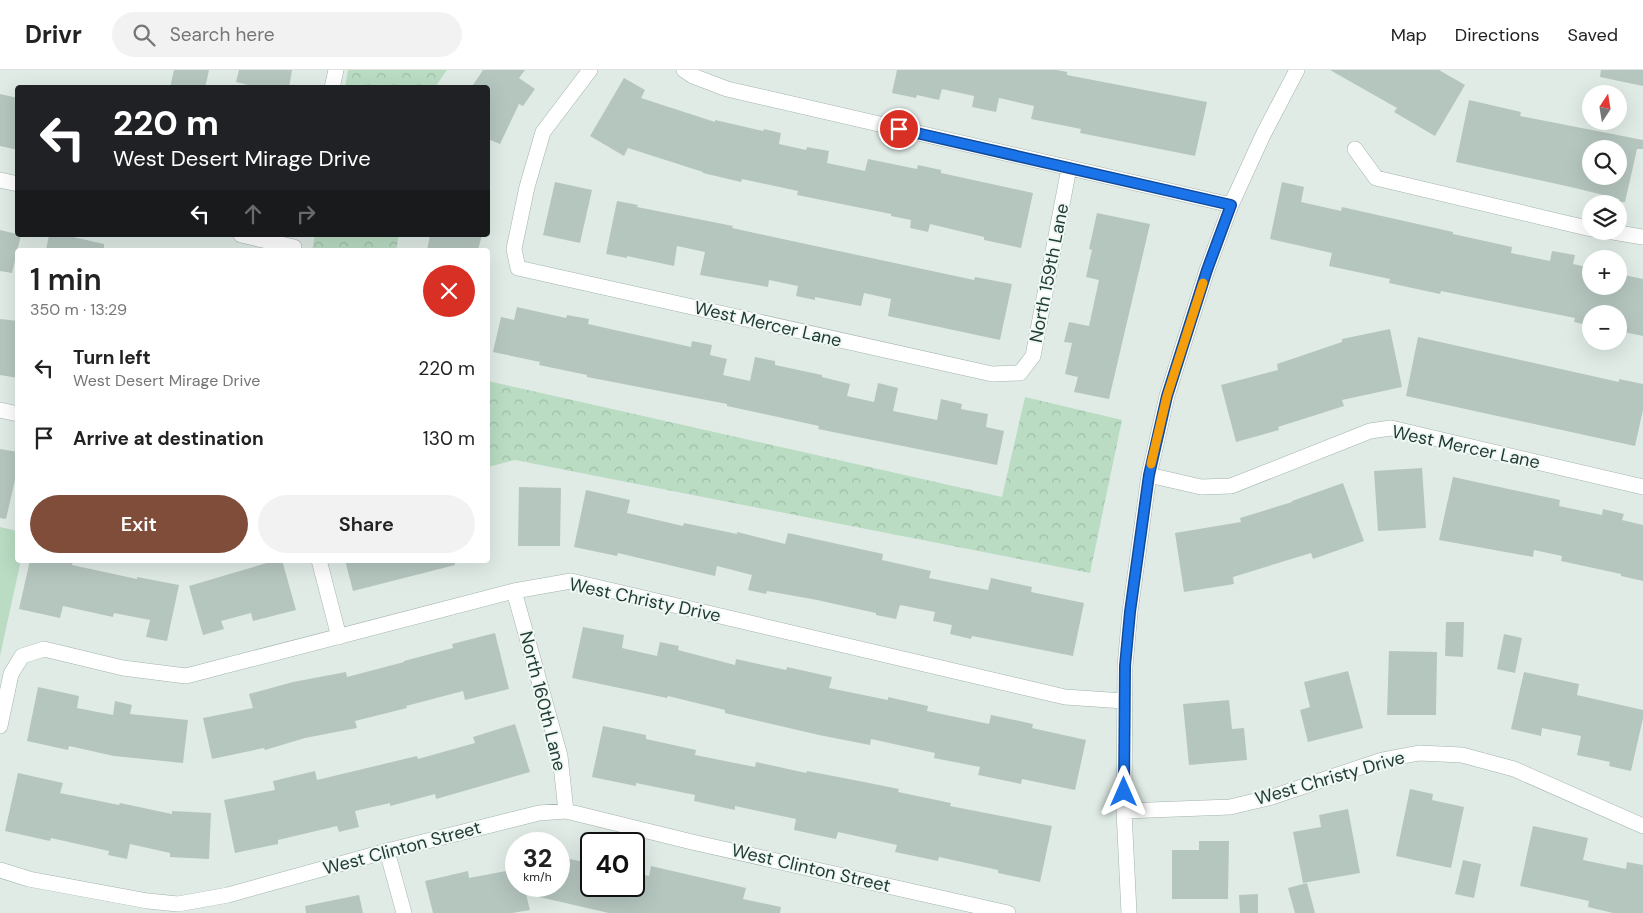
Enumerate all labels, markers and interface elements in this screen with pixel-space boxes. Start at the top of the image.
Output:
search box [112,12,462,57]
text: Drivr [25,19,82,50]
icon: search [130,21,158,49]
text: Search here [170,22,275,47]
text: Map [1391,23,1427,47]
text: Directions [1455,23,1540,47]
text: Saved [1568,23,1618,47]
north arrow [1582,85,1628,130]
map controls [1582,85,1627,350]
text: 220 m [113,100,219,146]
icon: left [30,105,95,170]
pin [878,108,920,150]
icon: arrive [885,115,913,143]
button: search [1582,140,1627,185]
text: West Desert Mirage Drive [113,144,371,173]
button: layers [1582,195,1627,240]
icon: left [186,200,214,228]
icon: ahead [239,200,267,228]
icon: right [292,200,320,228]
street label: North 159th Lane [1024,201,1074,345]
button: + [1582,250,1627,295]
text: 1 min [30,260,102,299]
button: close [423,265,475,317]
street label: West Mercer Lane [692,295,844,353]
text: 350 m · 13:29 [30,299,127,320]
button: − [1582,305,1627,350]
text: Turn left [73,345,151,370]
icon: left [30,354,58,382]
text: 220 m [418,356,475,381]
text: West Desert Mirage Drive [73,370,260,391]
street label: West Mercer Lane [1390,420,1542,474]
icon: arrive [30,424,58,452]
text: Arrive at destination [73,426,264,451]
text: 130 m [423,426,475,451]
button: Exit [30,495,248,553]
button: Share [258,495,475,553]
street label: West Christy Drive [567,572,723,628]
street label: North 160th Lane [514,629,572,773]
street label: West Christy Drive [1252,745,1408,811]
position arrow [1097,765,1149,817]
street label: West Clinton Street [320,815,484,881]
speed limit sign: 40 [580,832,645,897]
street label: West Clinton Street [729,838,893,898]
text: 32 [523,842,552,875]
text: km/h [523,869,552,885]

